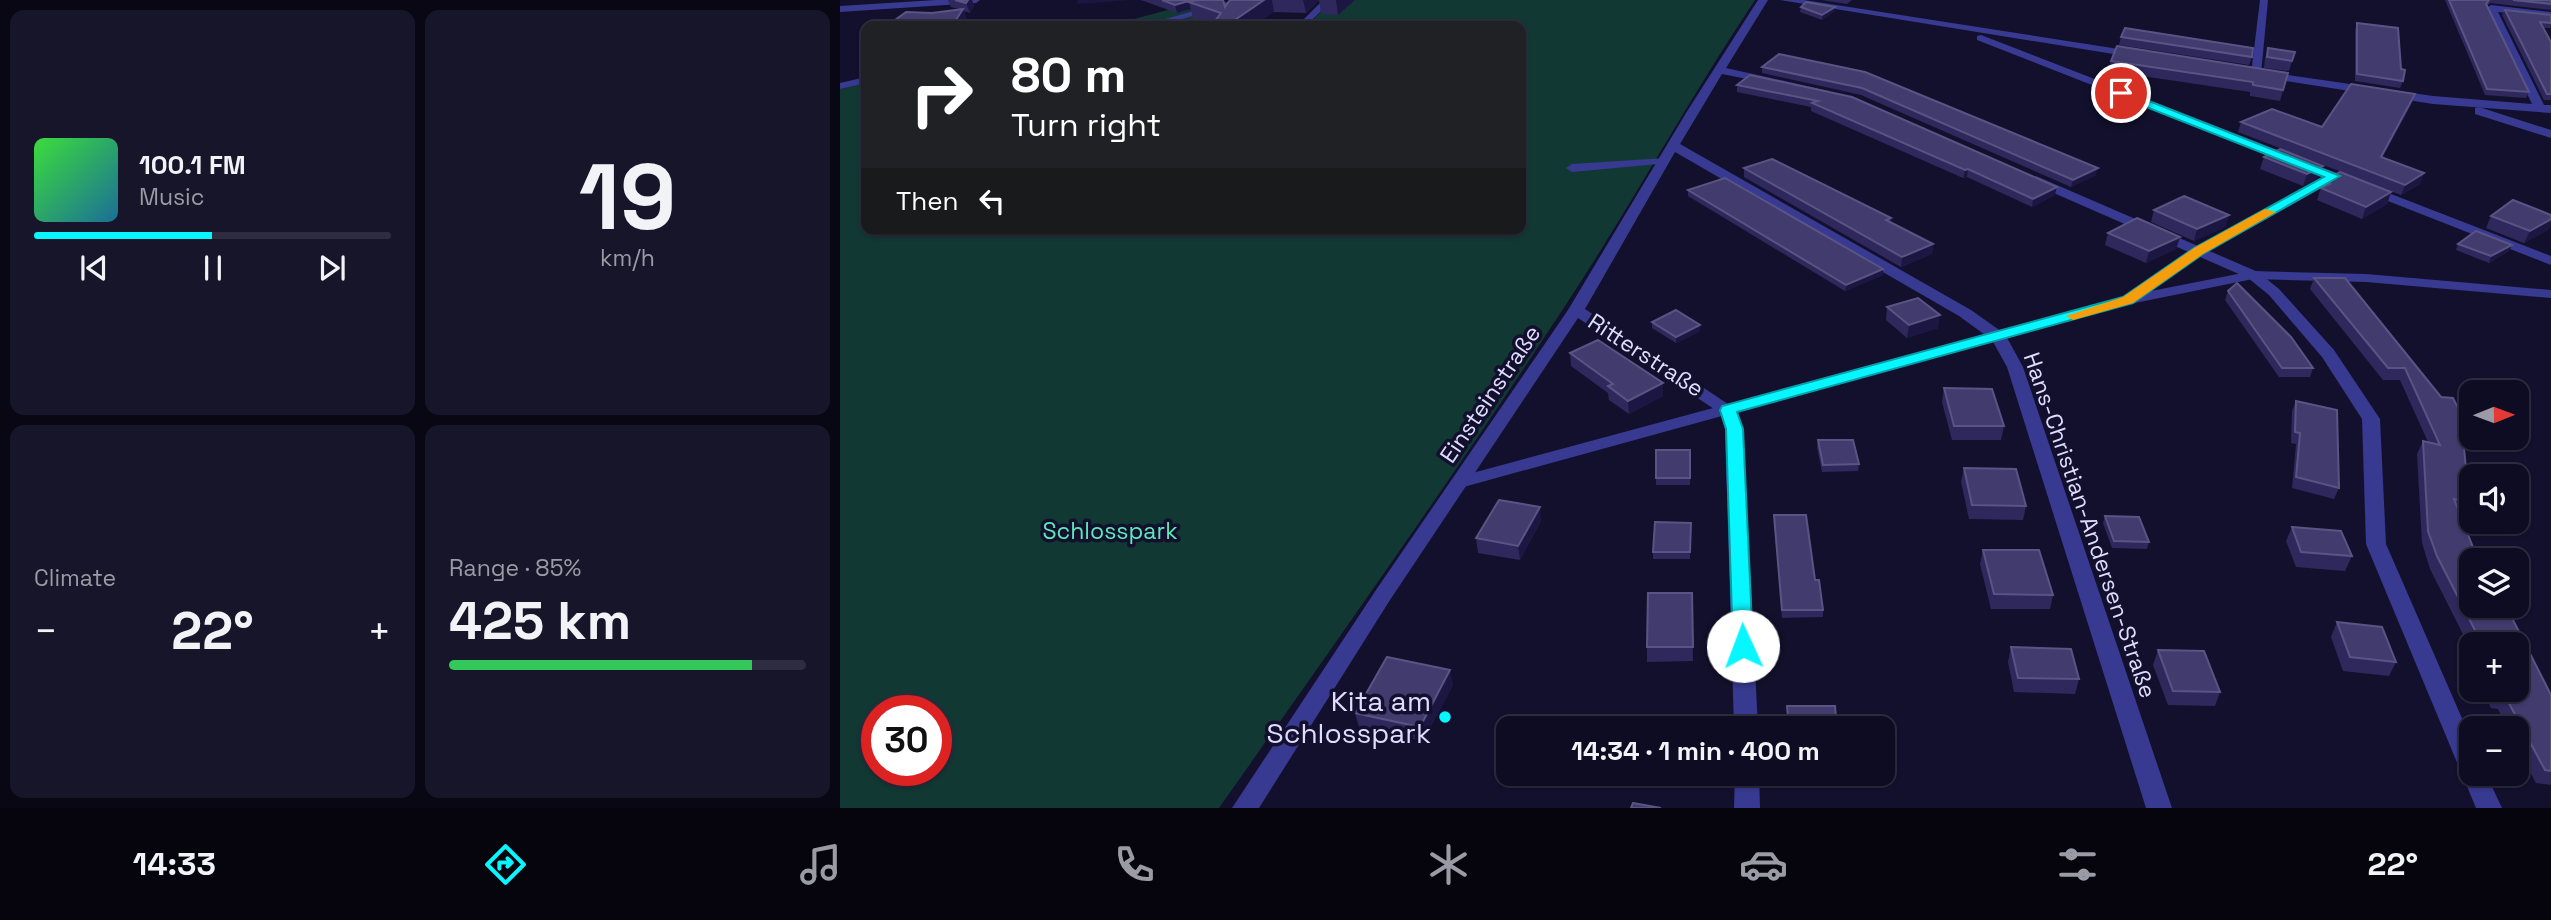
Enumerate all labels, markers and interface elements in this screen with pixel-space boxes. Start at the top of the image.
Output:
text: 80 m [1011,44,1126,106]
icon: right [896,49,987,140]
pin [2091,63,2151,123]
icon: arrive [2102,74,2140,112]
text: Turn right [1011,105,1161,145]
text: 19 [579,139,676,256]
text: 100.1 FM [139,148,246,182]
text: Music [139,182,204,212]
icon: left [973,182,1011,220]
text: Then [896,184,959,218]
text: km/h [600,243,655,273]
icon: previous [75,249,113,287]
icon: pause [194,249,232,287]
icon: next [313,249,351,287]
street label: Ritterstraße [1582,306,1710,404]
street label: Einsteinstraße [1433,319,1547,469]
street label: Hans-Christian-Andersen-Straße [2017,348,2163,702]
north arrow [2459,380,2529,450]
map controls [2459,380,2529,786]
button: sound [2459,464,2529,534]
park label: Schlosspark [1042,516,1178,546]
button: layers [2459,548,2529,618]
text: Range · 85% [449,553,581,583]
text: Climate [34,563,116,593]
text: 425 km [449,588,631,654]
text: 22° [171,598,254,664]
text: − [34,607,58,655]
text: + [367,607,391,655]
position arrow [1706,609,1780,683]
button: + [2459,632,2529,702]
place label: Kita am Schlosspark [1266,683,1431,751]
speed limit sign: 30 [861,695,952,786]
marker: Kita am Schlosspark [1437,709,1453,725]
button: − [2459,716,2529,786]
text: 14:34 · 1 min · 400 m [1571,734,1820,768]
icon: directions [481,840,530,889]
icon: music [796,840,845,889]
icon: phone [1110,840,1159,889]
icon: climate [1424,840,1473,889]
icon: car [1739,840,1788,889]
icon: filters [2053,840,2102,889]
text: 14:33 [133,844,216,884]
text: 22° [2368,844,2418,884]

